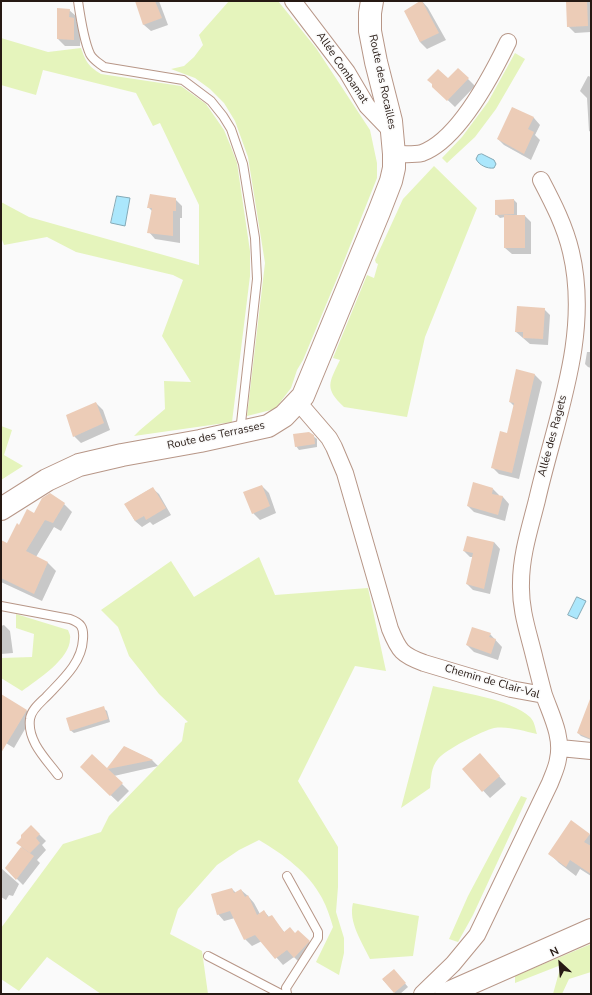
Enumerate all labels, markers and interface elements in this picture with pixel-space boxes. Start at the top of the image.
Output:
street label: Allée Combamat [313,30,371,106]
street label: Route des Rocailles [365,33,399,131]
street label: Allée des Ragets [536,394,570,478]
street label: Route des Terrasses [166,419,266,453]
street label: Chemin de Clair-Val [443,662,541,702]
north arrow [540,943,580,983]
text: N [548,943,562,960]

